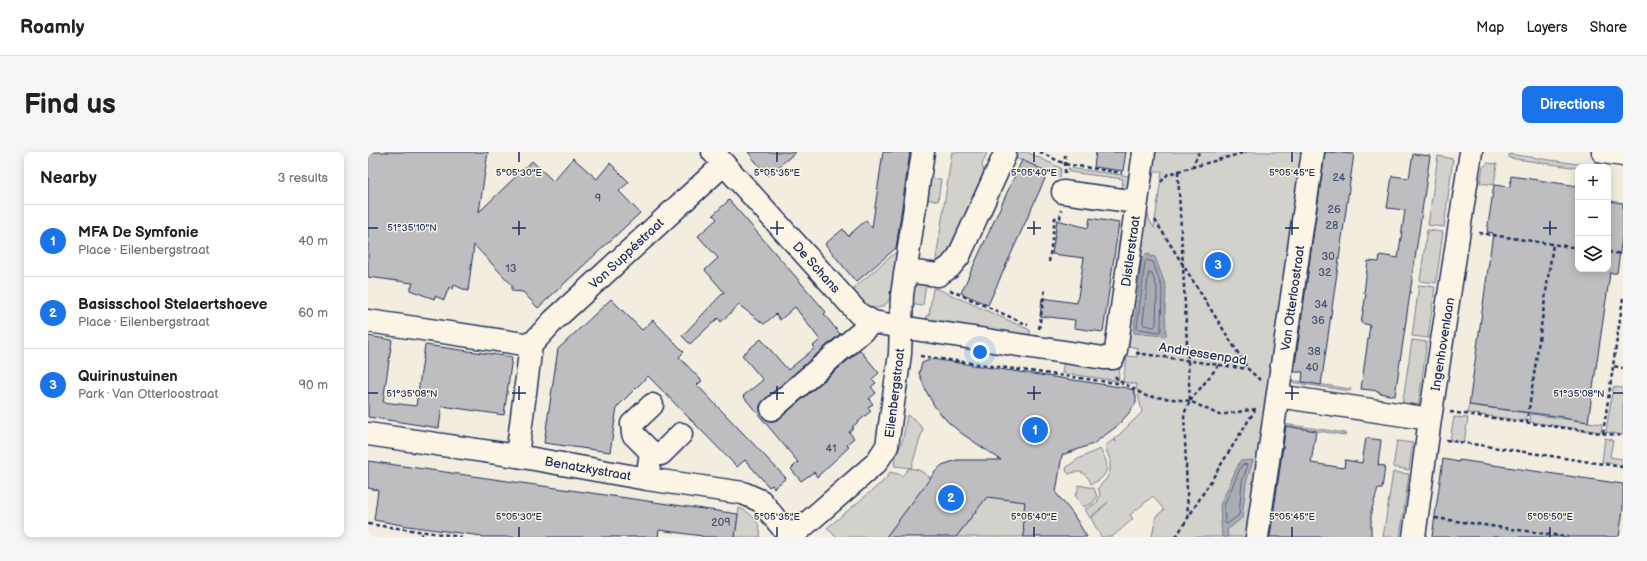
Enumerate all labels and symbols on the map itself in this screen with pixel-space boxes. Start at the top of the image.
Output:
text: 5°05'30"E [496,167,543,179]
text: 5°05'35"E [754,167,801,179]
text: 5°05'40"E [1011,167,1058,179]
text: 5°05'45"E [1269,167,1316,179]
house number: 24 [1332,171,1346,184]
house number: 9 [595,192,601,205]
house number: 26 [1327,203,1341,216]
street label: Von Suppéstraat [586,215,667,293]
street label: Distlerstraat [1118,215,1144,288]
house number: 28 [1326,219,1338,232]
text: 51°35'10"N [387,222,437,234]
street label: De Schans [789,239,844,297]
street label: Van Otterloostraat [1278,244,1308,352]
pin: 3 [1205,250,1231,280]
house number: 30 [1321,250,1335,263]
house number: 13 [505,262,517,275]
house number: 32 [1318,266,1332,279]
street label: Ingenhovenlaan [1428,296,1458,392]
house number: 34 [1314,298,1328,311]
house number: 36 [1311,314,1325,327]
street label: Andriessenpad [1158,339,1248,369]
your location [970,342,990,362]
house number: 38 [1307,345,1321,358]
street label: Eilenbergstraat [882,347,908,439]
house number: 40 [1305,361,1319,374]
text: 51°35'08"N [386,388,438,400]
text: 51°35'08"N [1553,388,1605,400]
pin: 1 [1022,415,1048,445]
house number: 41 [826,442,836,455]
street label: Benatzkystraat [543,454,632,484]
pin: 2 [938,483,964,513]
text: 5°05'30"E [496,511,543,523]
text: 5°05'35"E [754,511,801,523]
text: 5°05'40"E [1011,511,1058,523]
text: 5°05'45"E [1269,511,1316,523]
text: 5°05'50"E [1527,511,1573,523]
house number: 209 [711,516,731,529]

